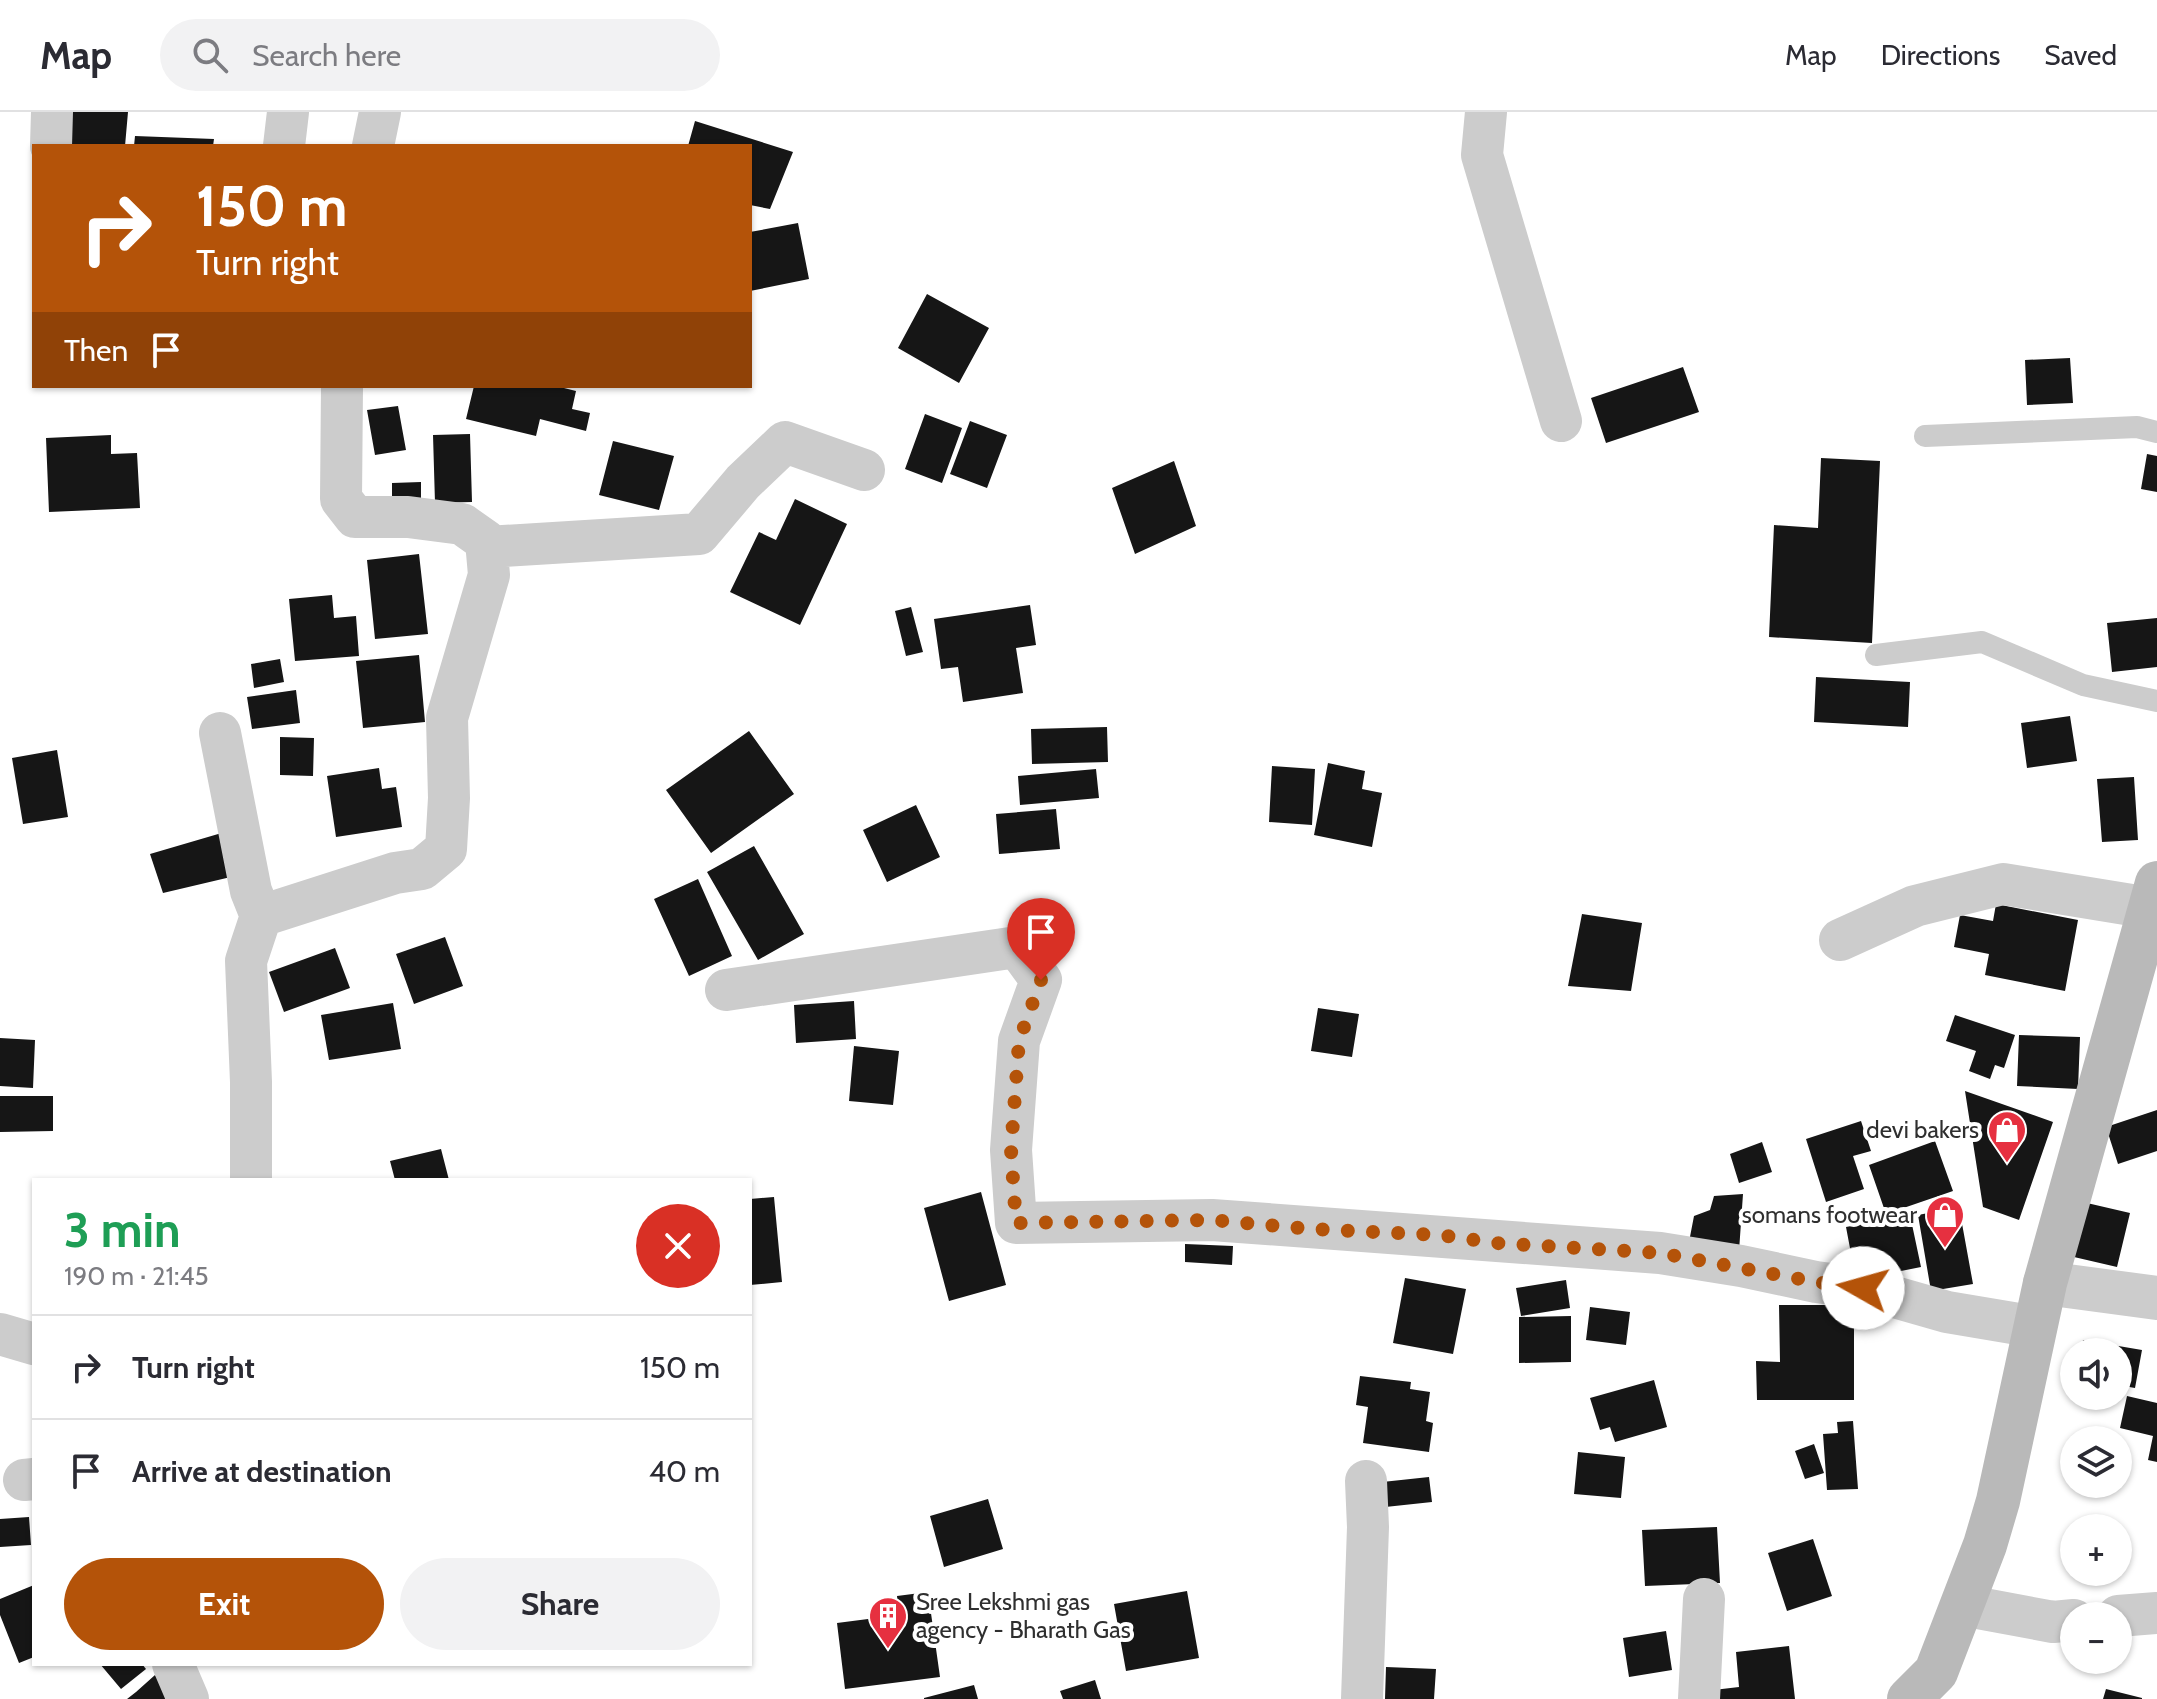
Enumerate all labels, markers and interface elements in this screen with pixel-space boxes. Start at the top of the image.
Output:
search box [160,19,720,91]
text: Map [40,32,112,79]
icon: search [188,33,232,77]
text: Search here [252,37,401,74]
text: Map [1785,38,1837,72]
text: Directions [1881,38,2000,72]
text: Saved [2044,38,2117,72]
text: 150 m [196,172,348,240]
icon: right [64,176,168,280]
text: Turn right [196,240,339,284]
icon: arrive [144,328,188,372]
text: Then [64,332,128,369]
pin [1007,898,1075,980]
icon: arrive [1019,910,1063,954]
shop icon: devi bakers [1986,1109,2028,1164]
place label: devi bakers [1866,1115,1979,1144]
shop icon: somans footwear [1924,1194,1966,1249]
place label: somans footwear [1742,1200,1917,1229]
text: 3 min [64,1201,180,1259]
button: close [636,1204,720,1288]
position arrow [1821,1246,1905,1330]
text: 190 m · 21:45 [64,1260,209,1292]
map controls [2060,1338,2132,1674]
button: sound [2060,1338,2132,1410]
icon: right [64,1345,108,1389]
text: Turn right [132,1349,255,1386]
text: 150 m [640,1349,720,1386]
button: layers [2060,1426,2132,1498]
icon: arrive [64,1449,108,1493]
text: Arrive at destination [132,1453,392,1490]
text: 40 m [649,1453,720,1490]
button: + [2060,1514,2132,1586]
button: Exit [64,1558,384,1650]
button: Share [400,1558,720,1650]
place label: Sree Lekshmi gas agency - Bharath Gas [916,1587,1131,1644]
building icon: Sree Lekshmi gas agency - Bharath Gas [867,1595,909,1650]
button: − [2060,1602,2132,1674]

